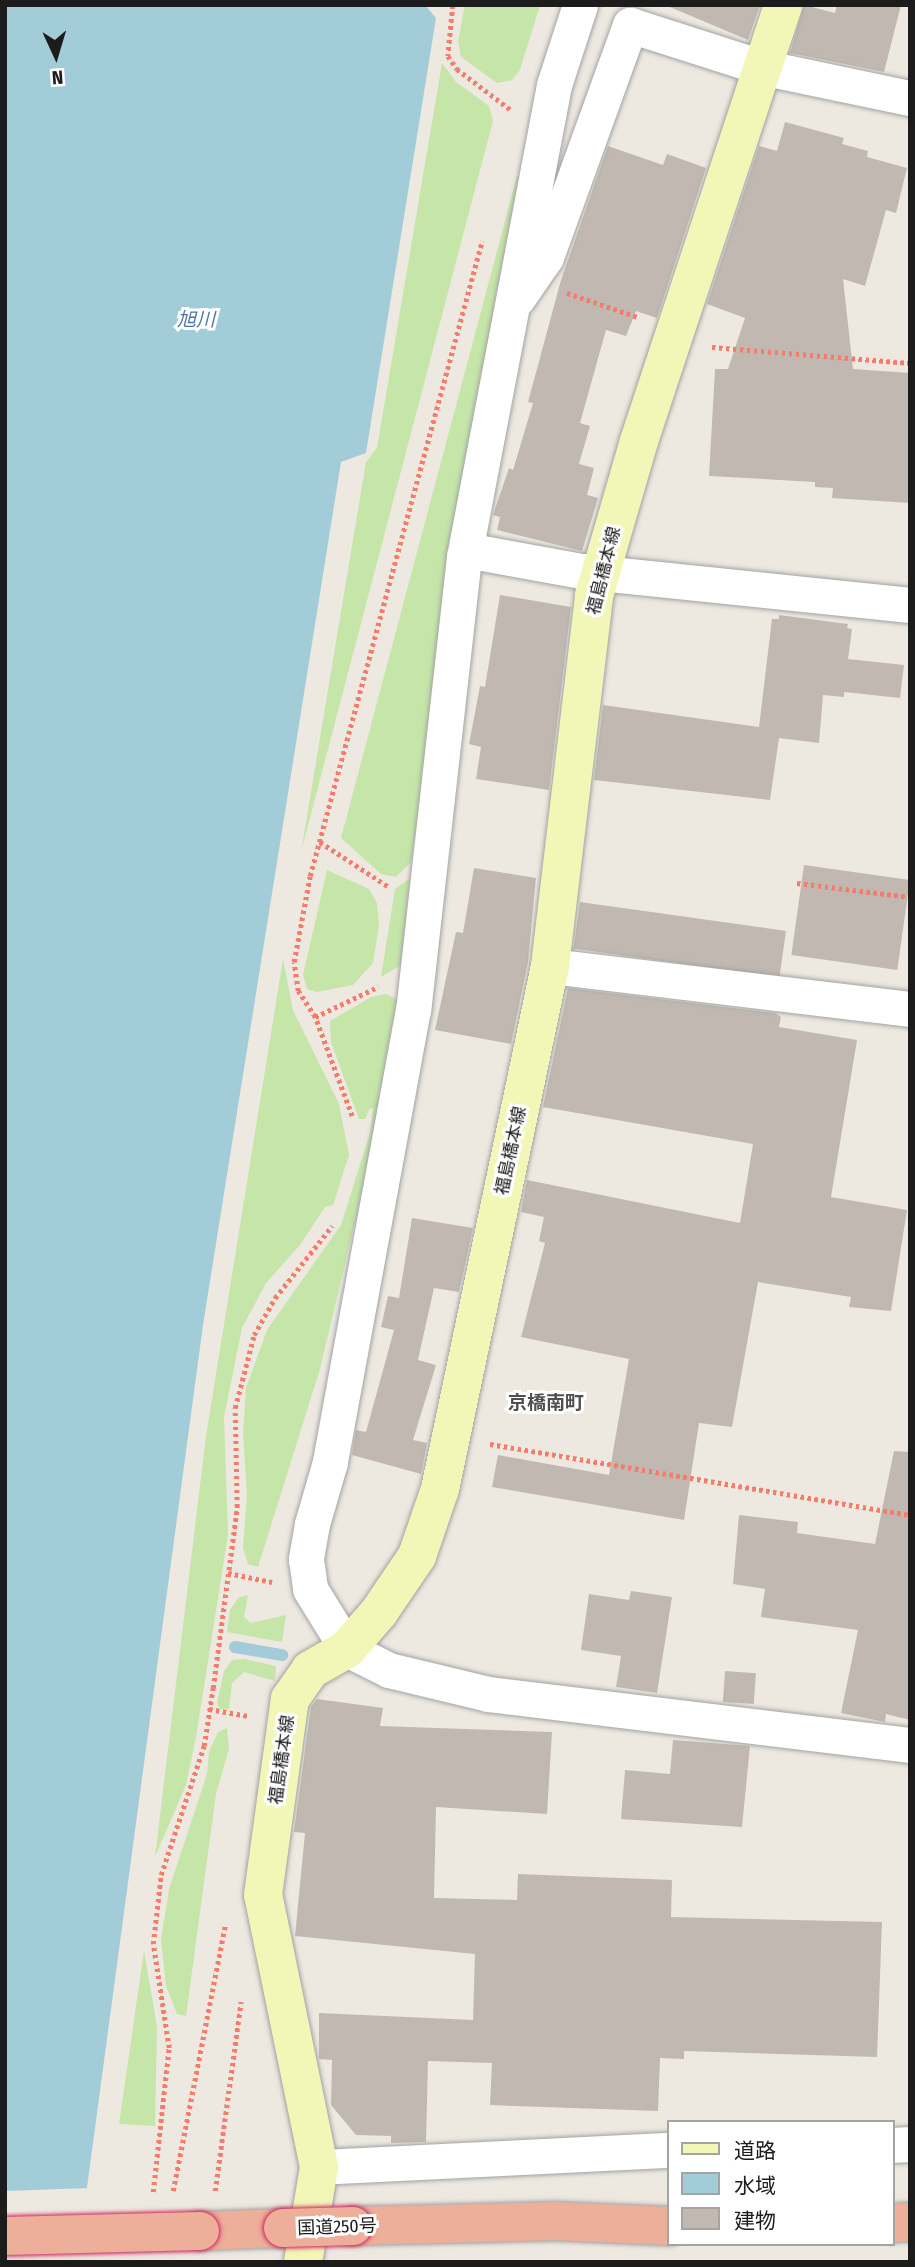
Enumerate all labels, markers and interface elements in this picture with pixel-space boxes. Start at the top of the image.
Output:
north arrow [21,21,91,91]
text: N [51,66,64,89]
water label: 旭川 [177,309,215,331]
street label: 福島橋本線 [583,525,625,617]
street label: 福島橋本線 [491,1105,531,1197]
district label: 京橋南町 [508,1392,584,1414]
street label: 福島橋本線 [265,1714,299,1806]
legend [666,2120,894,2246]
text: 道路 [734,2138,776,2164]
text: 水域 [734,2173,776,2199]
text: 建物 [734,2208,776,2234]
street label: 国道250号 [297,2215,377,2239]

